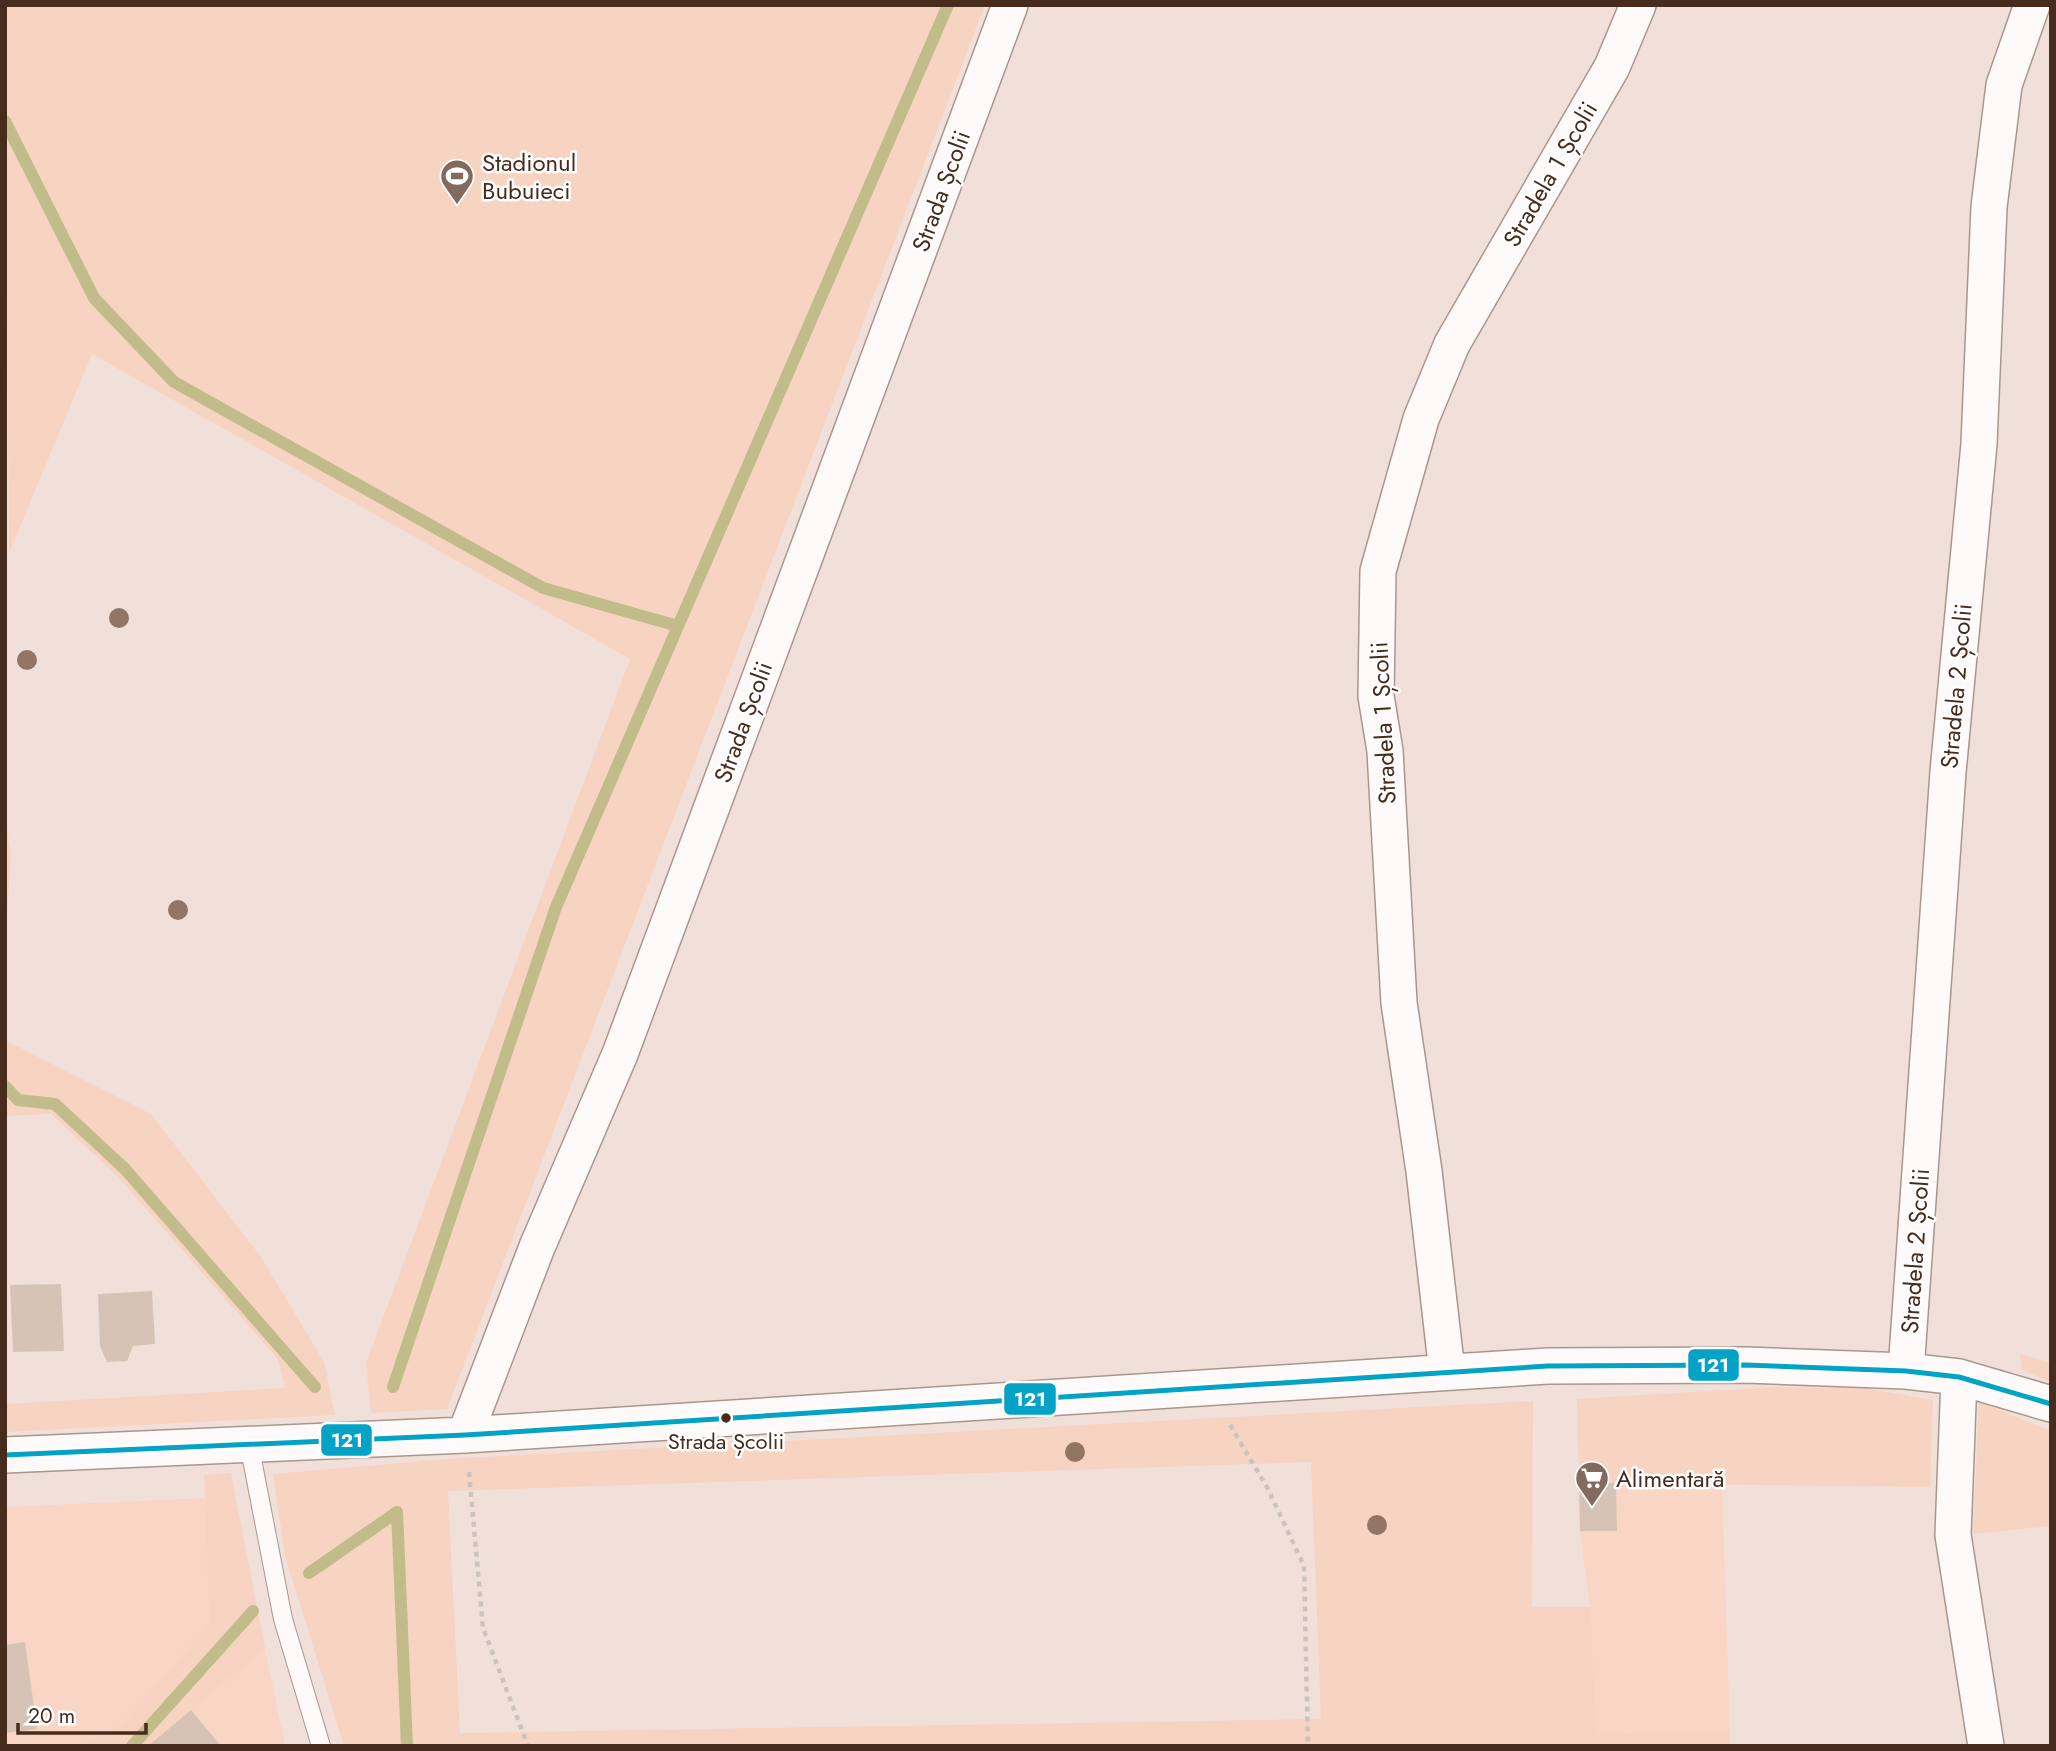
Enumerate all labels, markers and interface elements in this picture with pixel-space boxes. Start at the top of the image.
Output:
street label: Stradela 1 Școlii [1494,95,1606,253]
street label: Strada Școlii [903,125,979,257]
place label: Stadionul Bubuieci [482,145,576,208]
sports icon: Stadionul Bubuieci [438,157,476,206]
street label: Stradela 2 Școlii [1931,602,1981,770]
street label: Stradela 1 Școlii [1361,641,1405,805]
street label: Strada Școlii [705,656,781,788]
street label: Stradela 2 Școlii [1892,1167,1938,1335]
line badge: 121 [1687,1348,1740,1382]
text: 121 [1697,1352,1729,1379]
line badge: 121 [1003,1382,1057,1416]
text: 121 [1014,1386,1046,1413]
marker: Strada Școlii [719,1411,733,1425]
line badge: 121 [320,1423,373,1457]
place label: Strada Școlii [668,1425,784,1457]
text: 121 [331,1427,363,1454]
supermarket icon: Alimentară [1573,1459,1611,1508]
place label: Alimentară [1616,1461,1724,1496]
scale bar [18,1692,145,1736]
text: 20 m [28,1701,75,1731]

